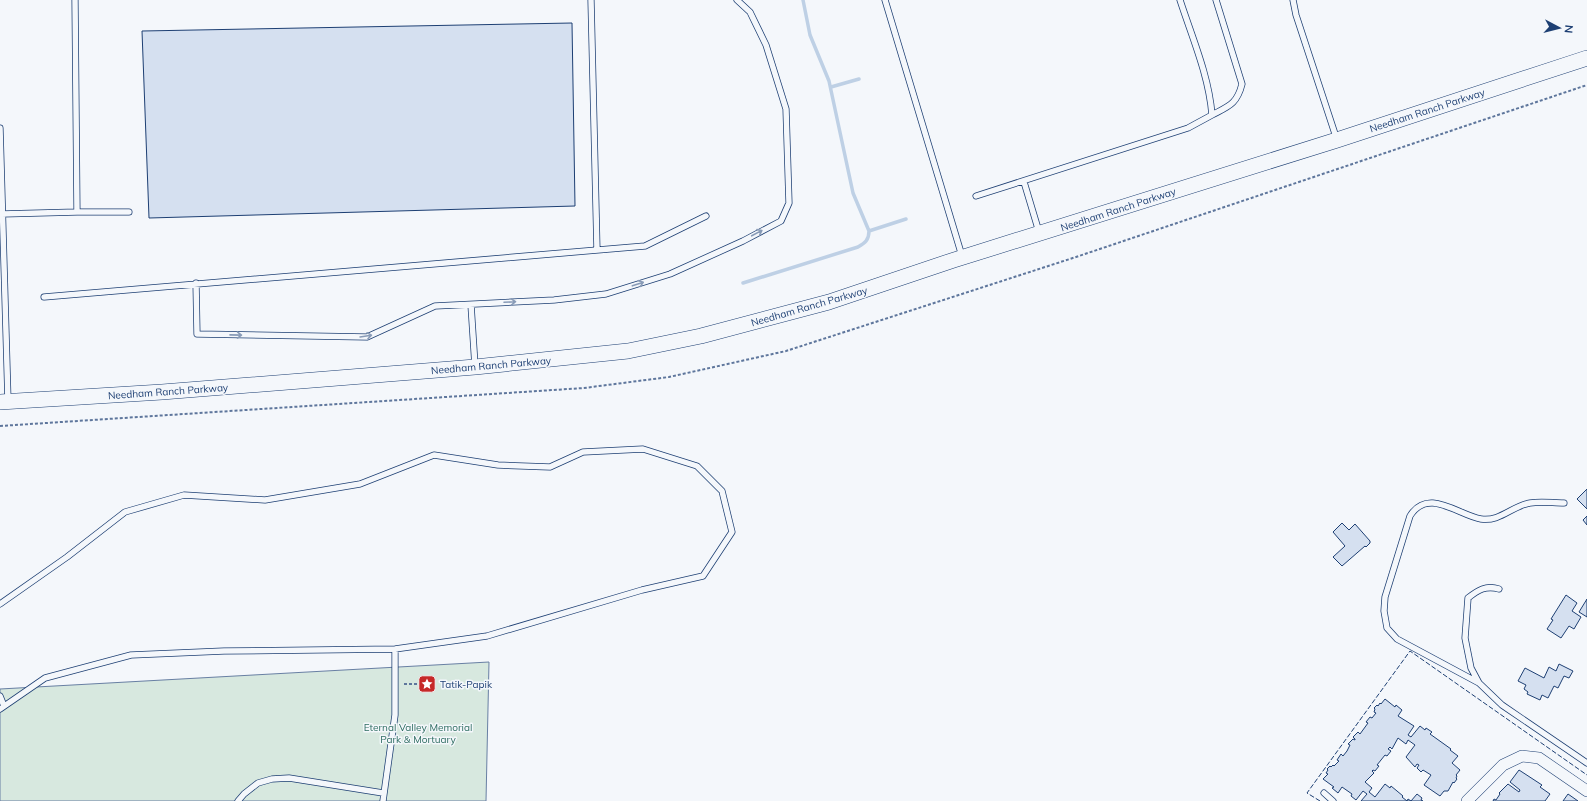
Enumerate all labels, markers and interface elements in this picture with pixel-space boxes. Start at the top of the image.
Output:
north arrow [1539,8,1579,48]
text: N [1561,24,1576,34]
street label: Needham Ranch Parkway [1368,85,1487,135]
street label: Needham Ranch Parkway [1059,184,1178,234]
one-way arrow [751,229,763,237]
one-way arrow [631,280,644,287]
street label: Needham Ranch Parkway [749,283,870,329]
one-way arrow [503,299,516,306]
one-way arrow [229,331,242,339]
one-way arrow [359,332,372,340]
street label: Needham Ranch Parkway [430,354,552,377]
street label: Needham Ranch Parkway [107,381,229,402]
place icon: Tatik-Papik [417,674,437,694]
place label: Tatik-Papik [440,678,493,691]
park label: Eternal Valley Memorial Park & Mortuary [364,721,472,746]

